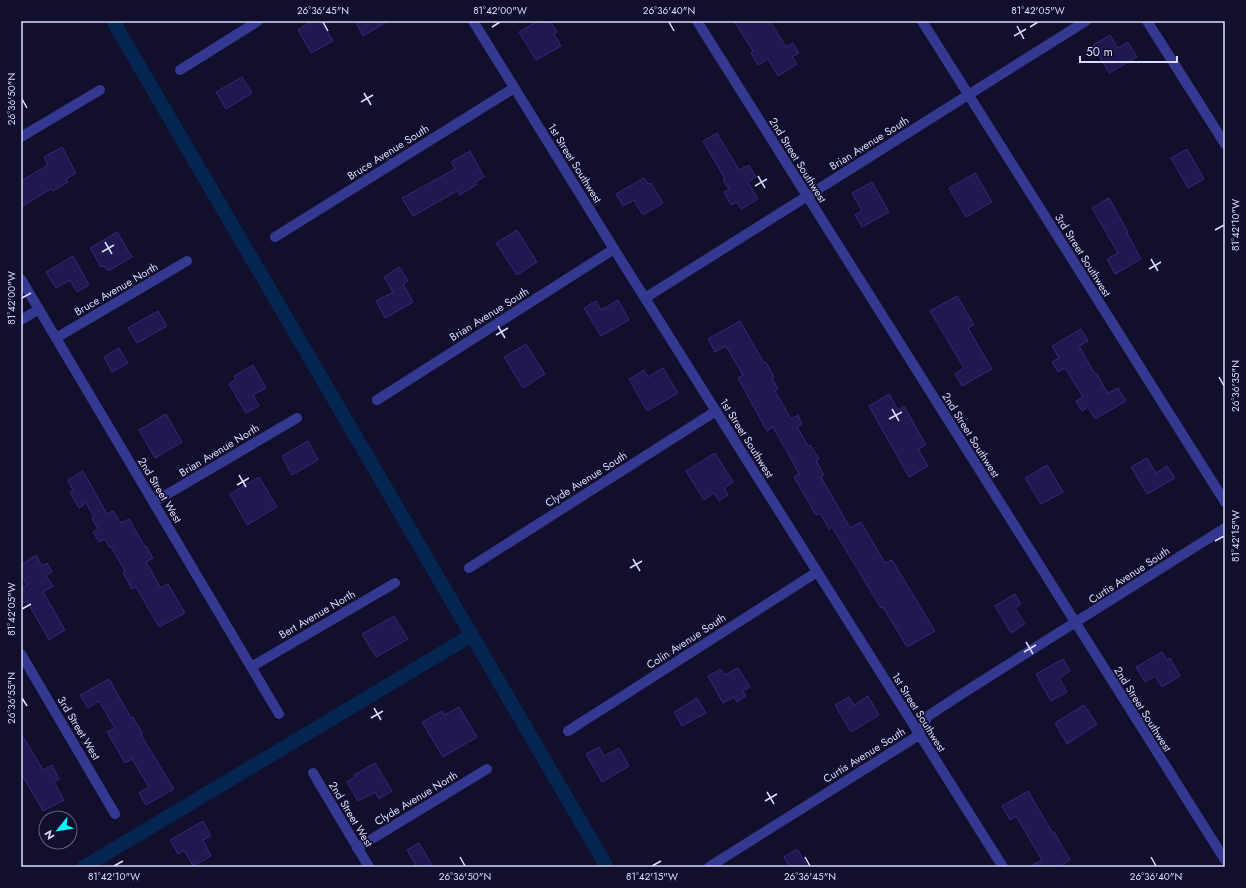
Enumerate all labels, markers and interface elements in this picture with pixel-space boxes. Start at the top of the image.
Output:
text: 26°36'45"N [297,3,349,18]
text: 81°42'00"W [473,3,527,18]
text: 26°36'40"N [643,3,695,18]
text: 81°42'05"W [1011,3,1065,18]
scale bar [1080,38,1177,64]
text: 50 m [1086,43,1113,61]
text: 26°36'50"N [4,73,19,125]
street label: Brian Avenue South [826,112,912,174]
street label: 2nd Street Southwest [765,114,831,206]
street label: Bruce Avenue South [344,120,432,184]
street label: 1st Street Southwest [544,120,606,206]
text: 81°42'10"W [1228,199,1243,251]
street label: 3rd Street Southwest [1051,210,1115,300]
street label: Bruce Avenue North [71,259,161,319]
text: 81°42'00"W [4,271,19,325]
street label: Brian Avenue South [446,283,532,345]
text: 26°36'35"N [1228,360,1243,412]
street label: 2nd Street Southwest [938,389,1004,481]
street label: 1st Street Southwest [716,395,778,481]
street label: Brian Avenue North [176,420,262,480]
street label: Clyde Avenue South [542,447,630,511]
street label: 2nd Street West [134,454,186,526]
text: 81°42'15"W [1228,510,1243,562]
street label: Curtis Avenue South [1085,543,1173,607]
text: 81°42'05"W [4,582,19,636]
street label: Bert Avenue North [276,586,358,642]
street label: Colin Avenue South [643,609,729,673]
street label: 2nd Street Southwest [1110,663,1176,755]
street label: 1st Street Southwest [888,669,950,755]
text: 26°36'55"N [4,672,19,724]
street label: 3rd Street West [54,693,104,763]
street label: Curtis Avenue South [820,723,908,787]
street label: Clyde Avenue North [371,767,461,829]
street label: 2nd Street West [325,778,377,850]
north arrow [38,810,78,850]
text: N [40,827,58,843]
text: 81°42'10"W [88,869,140,884]
text: 26°36'50"N [439,869,491,884]
text: 81°42'15"W [626,869,678,884]
text: 26°36'45"N [784,869,836,884]
text: 26°36'40"N [1130,869,1182,884]

